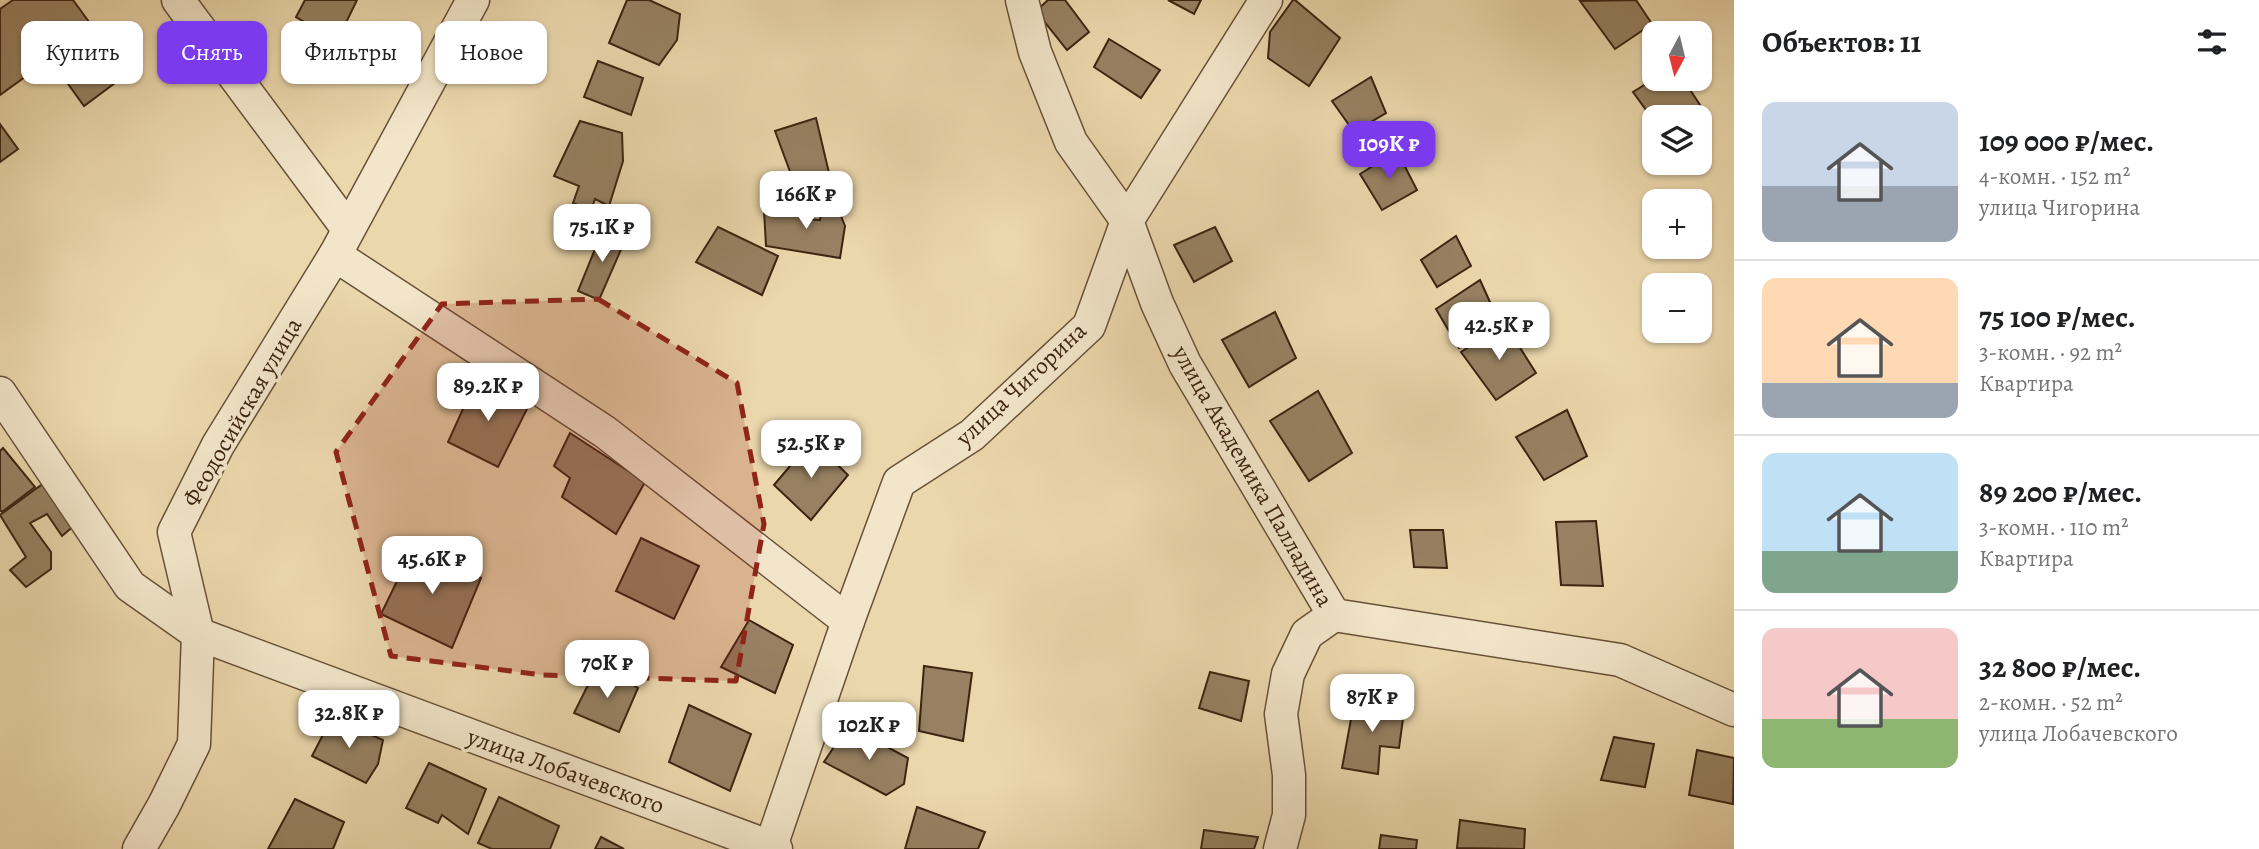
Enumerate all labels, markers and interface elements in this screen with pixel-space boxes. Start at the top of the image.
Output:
chip: Купить [21,21,143,84]
chip: Снять [157,21,267,84]
chip: Фильтры [281,21,421,84]
chip: Новое [435,21,547,84]
north arrow [1642,21,1712,91]
map controls [1642,21,1712,343]
text: Объектов: 11 [1762,22,1921,62]
icon: filters [2193,23,2231,61]
button: layers [1642,105,1712,175]
text: 109 000 ₽/мес. [1979,121,2154,161]
pin: 109K ₽ [1332,122,1446,181]
text: 109K ₽ [1358,128,1420,159]
icon: home [1818,130,1902,214]
text: 4-комн. · 152 m² [1979,161,2130,192]
pin: 166K ₽ [749,172,863,231]
text: 166K ₽ [776,178,836,209]
button: + [1642,189,1712,259]
text: улица Чигорина [1979,192,2140,223]
pin: 75.1K ₽ [537,204,667,264]
text: 75.1K ₽ [570,211,635,242]
button: − [1642,273,1712,343]
text: 75 100 ₽/мес. [1979,297,2136,337]
pin: 42.5K ₽ [1434,302,1564,362]
icon: home [1818,306,1902,390]
text: 42.5K ₽ [1465,309,1533,340]
street label: Феодосийская улица [175,312,309,512]
street label: улица Чигорина [948,315,1093,454]
text: 3-комн. · 92 m² [1979,337,2122,368]
street label: улица Академика Палладина [1164,339,1341,612]
pin: 89.2K ₽ [423,364,553,423]
text: Квартира [1979,368,2074,399]
text: 89.2K ₽ [453,370,523,401]
pin: 52.5K ₽ [746,420,876,480]
text: 52.5K ₽ [777,427,845,458]
text: 89 200 ₽/мес. [1979,472,2142,512]
icon: home [1818,481,1902,565]
text: 3-комн. · 110 m² [1979,512,2129,543]
pin: 45.6K ₽ [367,536,497,596]
text: 45.6K ₽ [398,543,466,574]
text: Квартира [1979,543,2074,574]
pin: 70K ₽ [558,640,656,700]
text: 70K ₽ [581,647,633,678]
text: 32 800 ₽/мес. [1979,647,2141,687]
icon: home [1818,656,1902,740]
pin: 87K ₽ [1323,674,1421,734]
text: 87K ₽ [1346,681,1398,712]
text: 2-комн. · 52 m² [1979,687,2123,718]
pin: 32.8K ₽ [284,690,414,750]
text: 32.8K ₽ [314,697,384,728]
pin: 102K ₽ [812,702,926,762]
text: 102K ₽ [838,709,900,740]
text: улица Лобачевского [1979,718,2178,749]
street label: улица Лобачевского [462,720,669,822]

